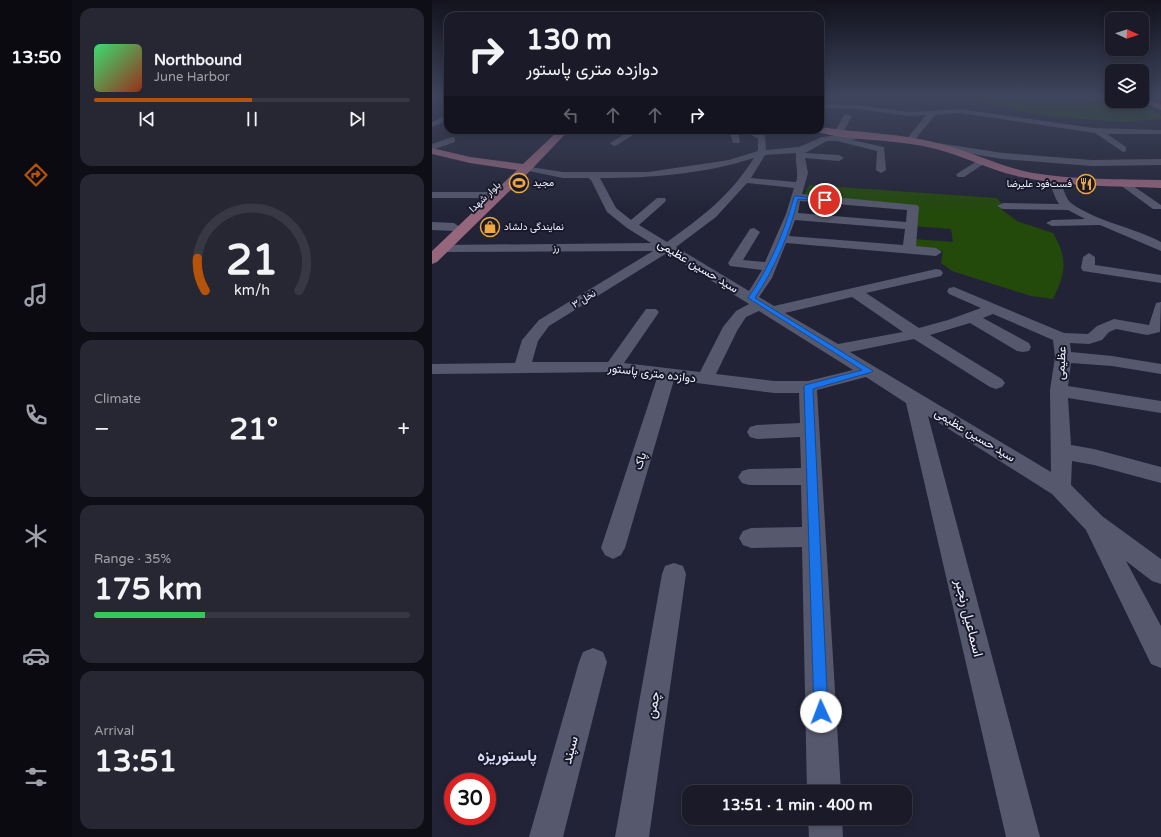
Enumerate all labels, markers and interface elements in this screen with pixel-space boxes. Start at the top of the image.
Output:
north arrow [1105,12,1149,56]
map controls [1105,12,1149,108]
text: 130 m [526,23,612,57]
icon: right [460,28,512,80]
text: 13:50 [11,46,61,68]
text: Northbound [154,51,242,69]
text: دوازده متری پاستور [526,58,659,80]
button: layers [1105,64,1149,108]
text: June Harbor [154,69,230,85]
icon: left [560,104,582,126]
icon: ahead [602,104,624,126]
icon: ahead [644,104,666,126]
icon: right [686,104,708,126]
icon: previous [136,108,158,130]
icon: pause [241,108,263,130]
icon: next [346,108,368,130]
icon: directions [22,161,50,189]
sports icon: مجید [508,172,530,194]
restaurant icon: فست‌فود علیرضا [1075,173,1097,195]
place label: مجید [533,177,554,189]
place label: فست‌فود علیرضا [1007,178,1072,190]
street label: بلوار شهدا [467,179,503,215]
pin [808,183,842,217]
icon: arrive [814,189,836,211]
shop icon: نمایندگی دلشاد [479,216,501,238]
place label: نمایندگی دلشاد [504,221,564,233]
text: 21 [226,235,278,285]
street label: سید حسین عظیمی [655,236,741,296]
street label: رز [552,242,559,254]
icon: music [22,281,50,309]
text: km/h [234,281,270,298]
street label: نخل ۳ [570,287,598,311]
street label: عظیمی [1053,346,1070,380]
street label: دوازده متری پاستور [606,361,697,386]
text: Climate [94,391,141,407]
icon: phone [22,401,50,429]
street label: سید حسین عظیمی [932,405,1018,465]
text: 21° [229,411,278,448]
text: − [94,416,110,442]
text: + [398,416,410,442]
street label: پاک [631,450,650,472]
icon: climate [22,522,50,550]
text: Range · 35% [94,551,171,567]
text: 175 km [94,571,202,608]
street label: اسماعیل رنجبر [951,576,987,659]
icon: car [22,642,50,670]
street label: چمن [642,690,665,720]
position arrow [800,691,842,733]
text: Arrival [94,723,134,739]
street label: سپند [558,734,583,766]
text: 13:51 [94,743,177,780]
district label: پاستوریزه [477,746,537,767]
icon: filters [22,763,50,791]
speed limit sign: 30 [444,773,496,825]
text: 13:51 · 1 min · 400 m [722,796,872,814]

